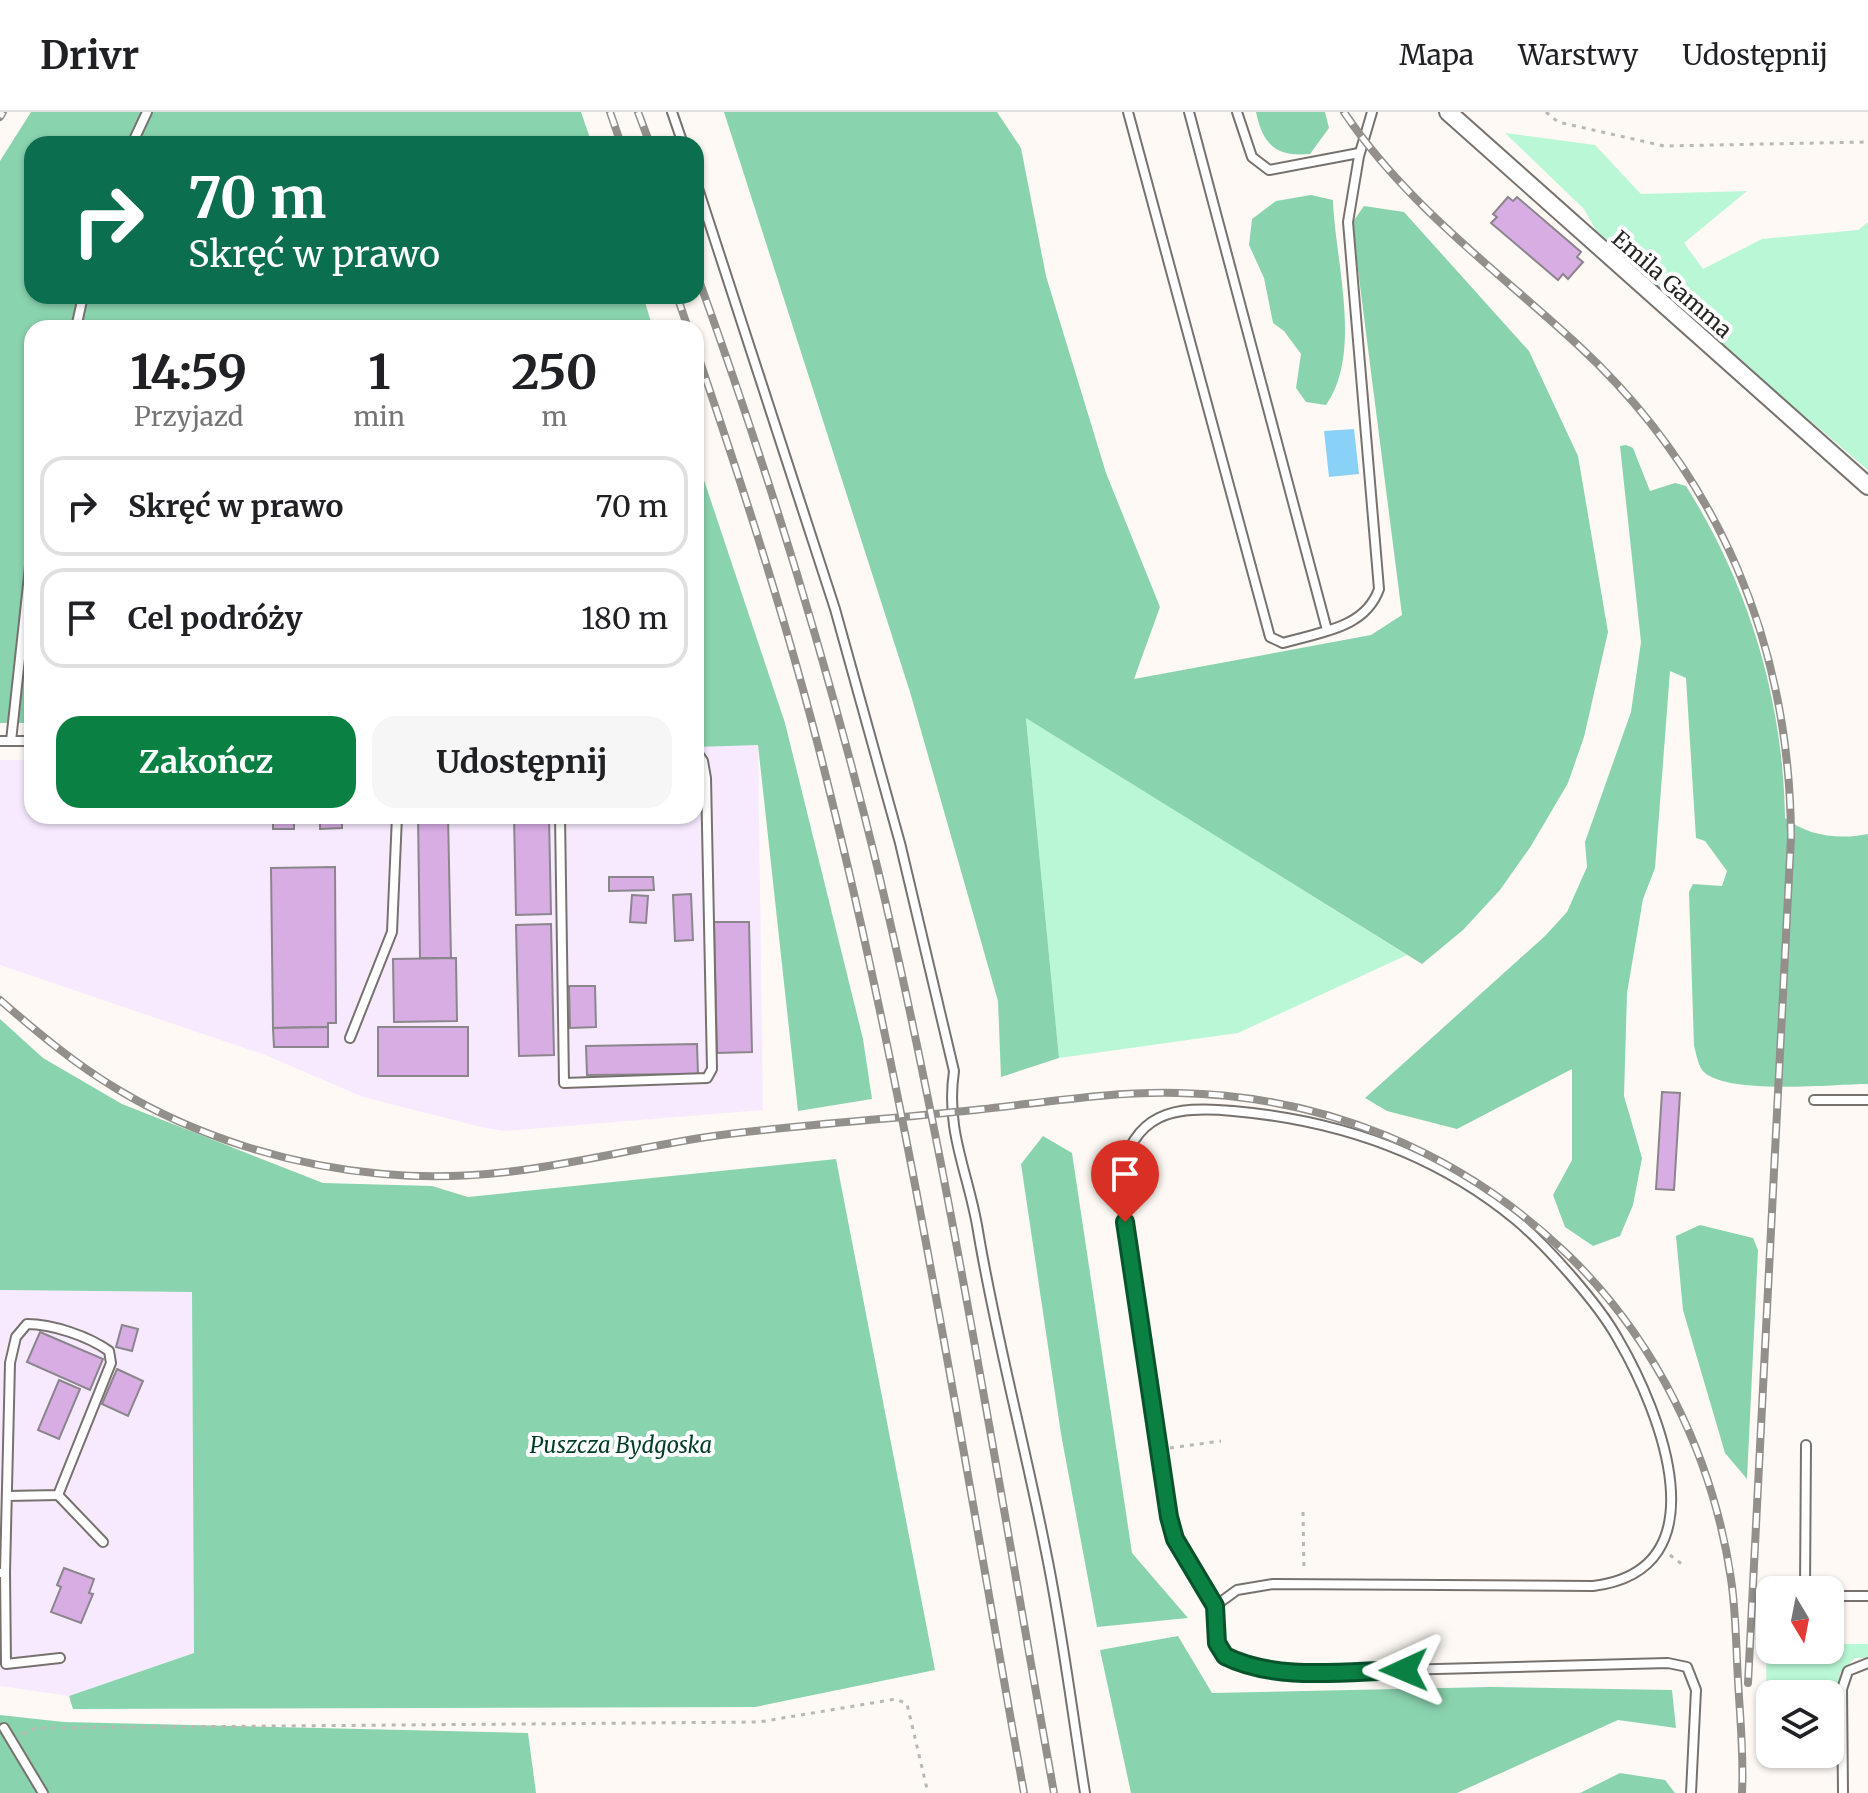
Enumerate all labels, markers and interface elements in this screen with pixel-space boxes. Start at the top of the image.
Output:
text: Drivr [40,32,139,79]
text: Mapa [1399,37,1474,73]
text: Warstwy [1518,37,1638,73]
text: Udostępnij [1682,37,1828,73]
text: 70 m [188,163,326,233]
icon: right [56,168,160,272]
street label: Emila Gamma [1606,224,1738,344]
text: Skręć w prawo [188,232,440,277]
text: 14:59 [130,342,247,402]
text: 1 [368,342,390,402]
text: 250 [511,342,598,402]
text: Przyjazd [134,400,243,433]
text: min [354,400,405,433]
text: m [542,400,567,433]
icon: right [60,484,104,528]
text: Skręć w prawo [128,487,343,525]
text: 70 m [595,487,668,525]
icon: arrive [60,596,104,640]
text: Cel podróży [128,599,303,637]
text: 180 m [581,599,668,637]
button: Zakończ [56,716,356,808]
button: Udostępnij [372,716,672,808]
pin [1091,1140,1159,1222]
icon: arrive [1103,1152,1147,1196]
park label: Puszcza Bydgoska [530,1431,712,1459]
north arrow [1756,1576,1844,1664]
map controls [1756,1576,1844,1768]
position arrow [1362,1628,1446,1712]
button: layers [1756,1680,1844,1768]

